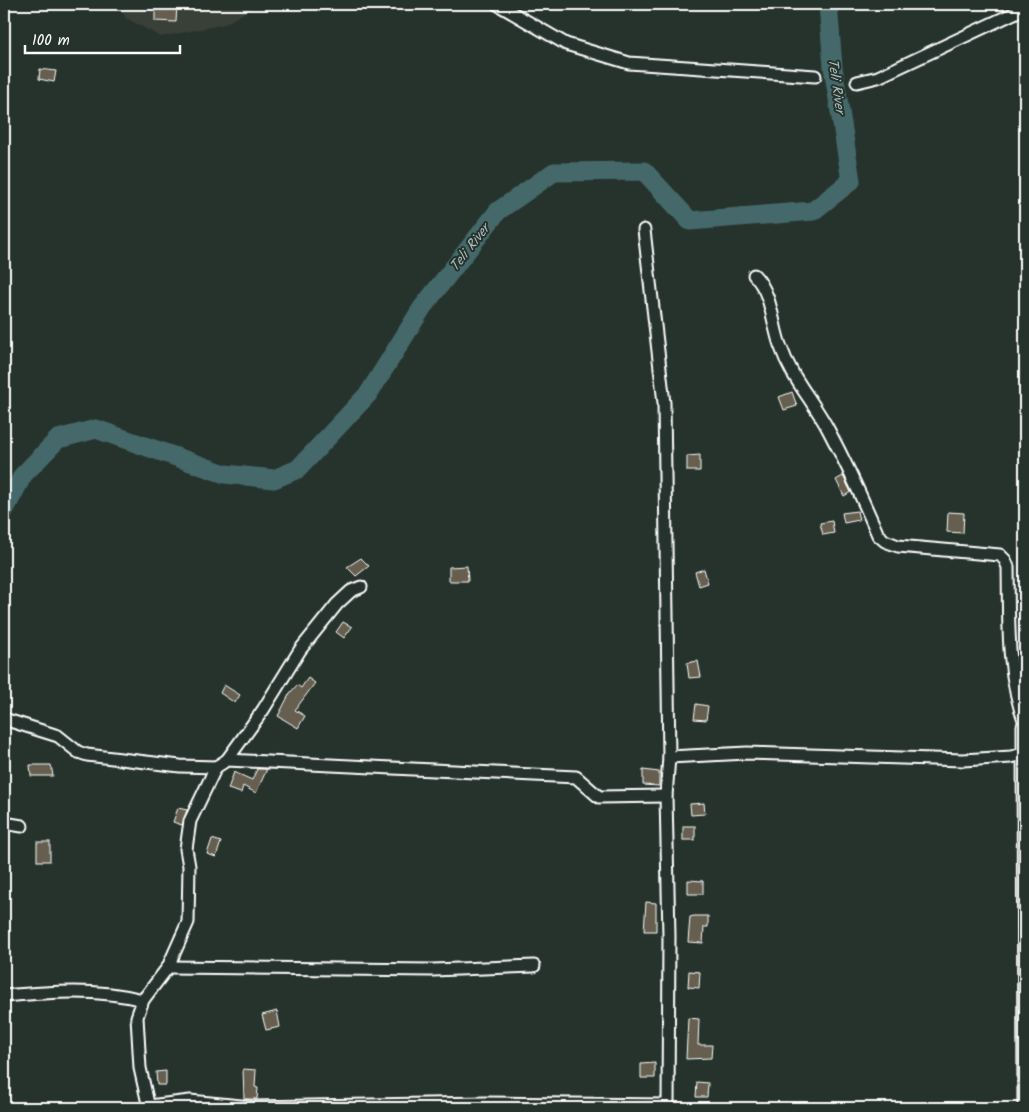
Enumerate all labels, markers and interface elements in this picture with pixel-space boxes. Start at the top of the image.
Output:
scale bar [25,22,180,54]
text: 100 m [32,29,70,53]
water label: Teli River [821,57,851,118]
water label: Teli River [445,217,498,276]

